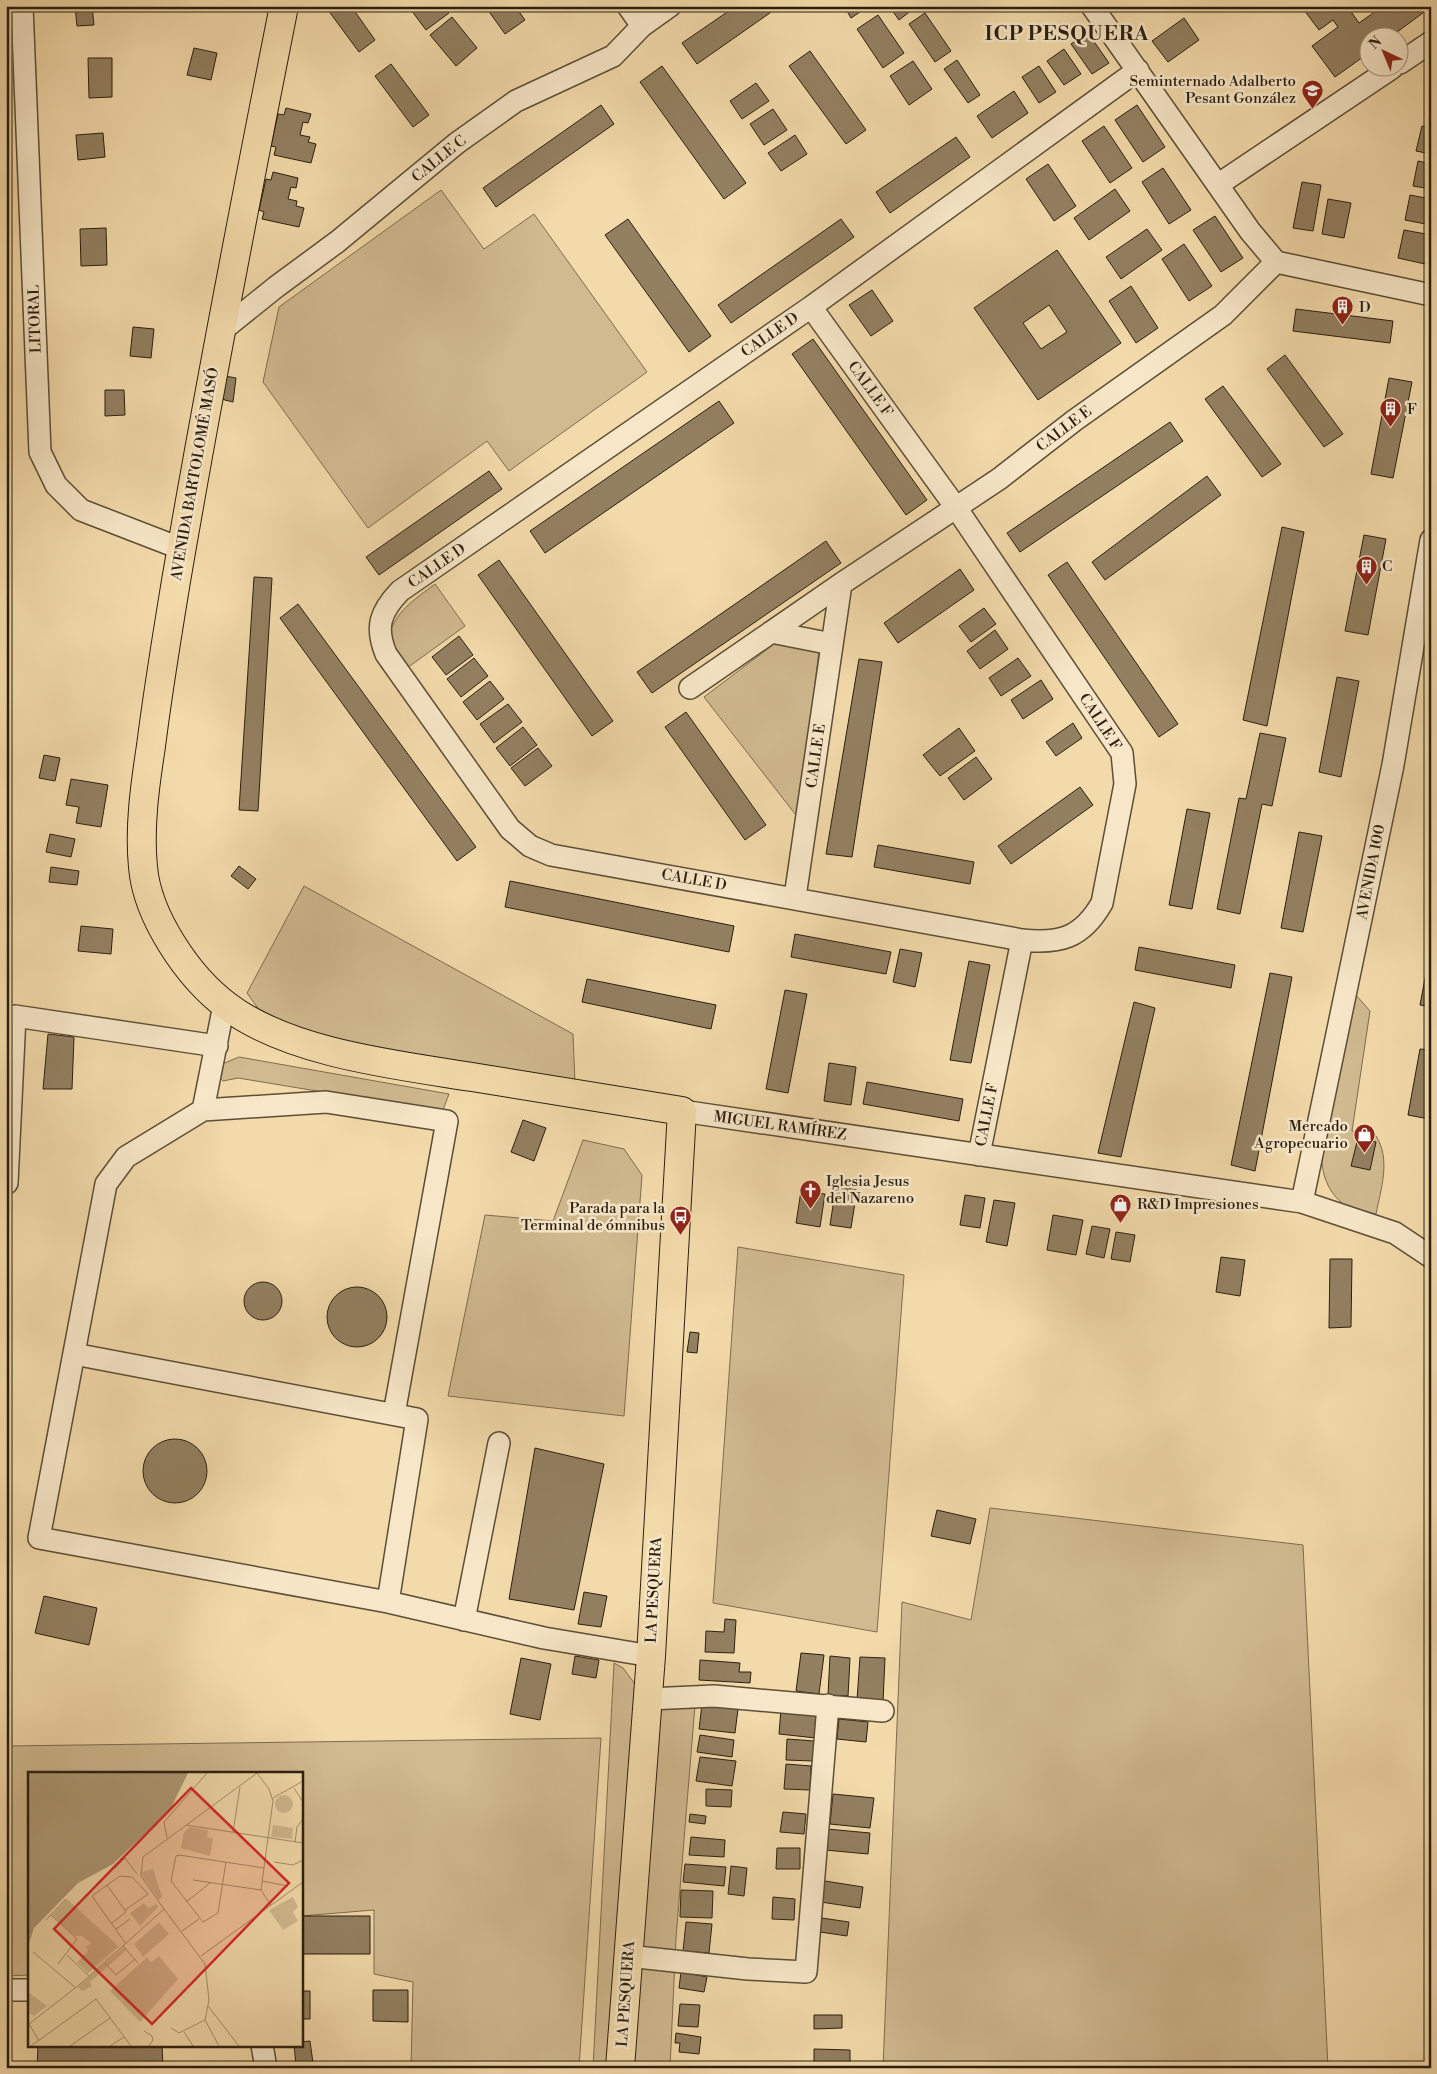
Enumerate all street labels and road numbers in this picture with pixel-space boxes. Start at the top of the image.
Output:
street label: CALLE C [408,131,470,187]
street label: LITORAL [24,284,46,353]
street label: CALLE D [738,308,802,362]
street label: CALLE F [843,357,897,421]
street label: AVENIDA BARTOLOMÉ MASÓ [166,366,223,583]
street label: CALLE E [1032,402,1096,456]
street label: CALLE D [405,539,469,593]
street label: CALLE F [1075,690,1126,754]
street label: CALLE E [802,723,830,789]
street label: AVENIDA 100 [1352,823,1390,922]
street label: CALLE D [660,865,728,895]
street label: CALLE F [972,1082,1002,1148]
street label: MIGUEL RAMÍREZ [712,1106,848,1145]
street label: LA PESQUERA [642,1536,666,1644]
street label: LA PESQUERA [613,1940,639,2048]

